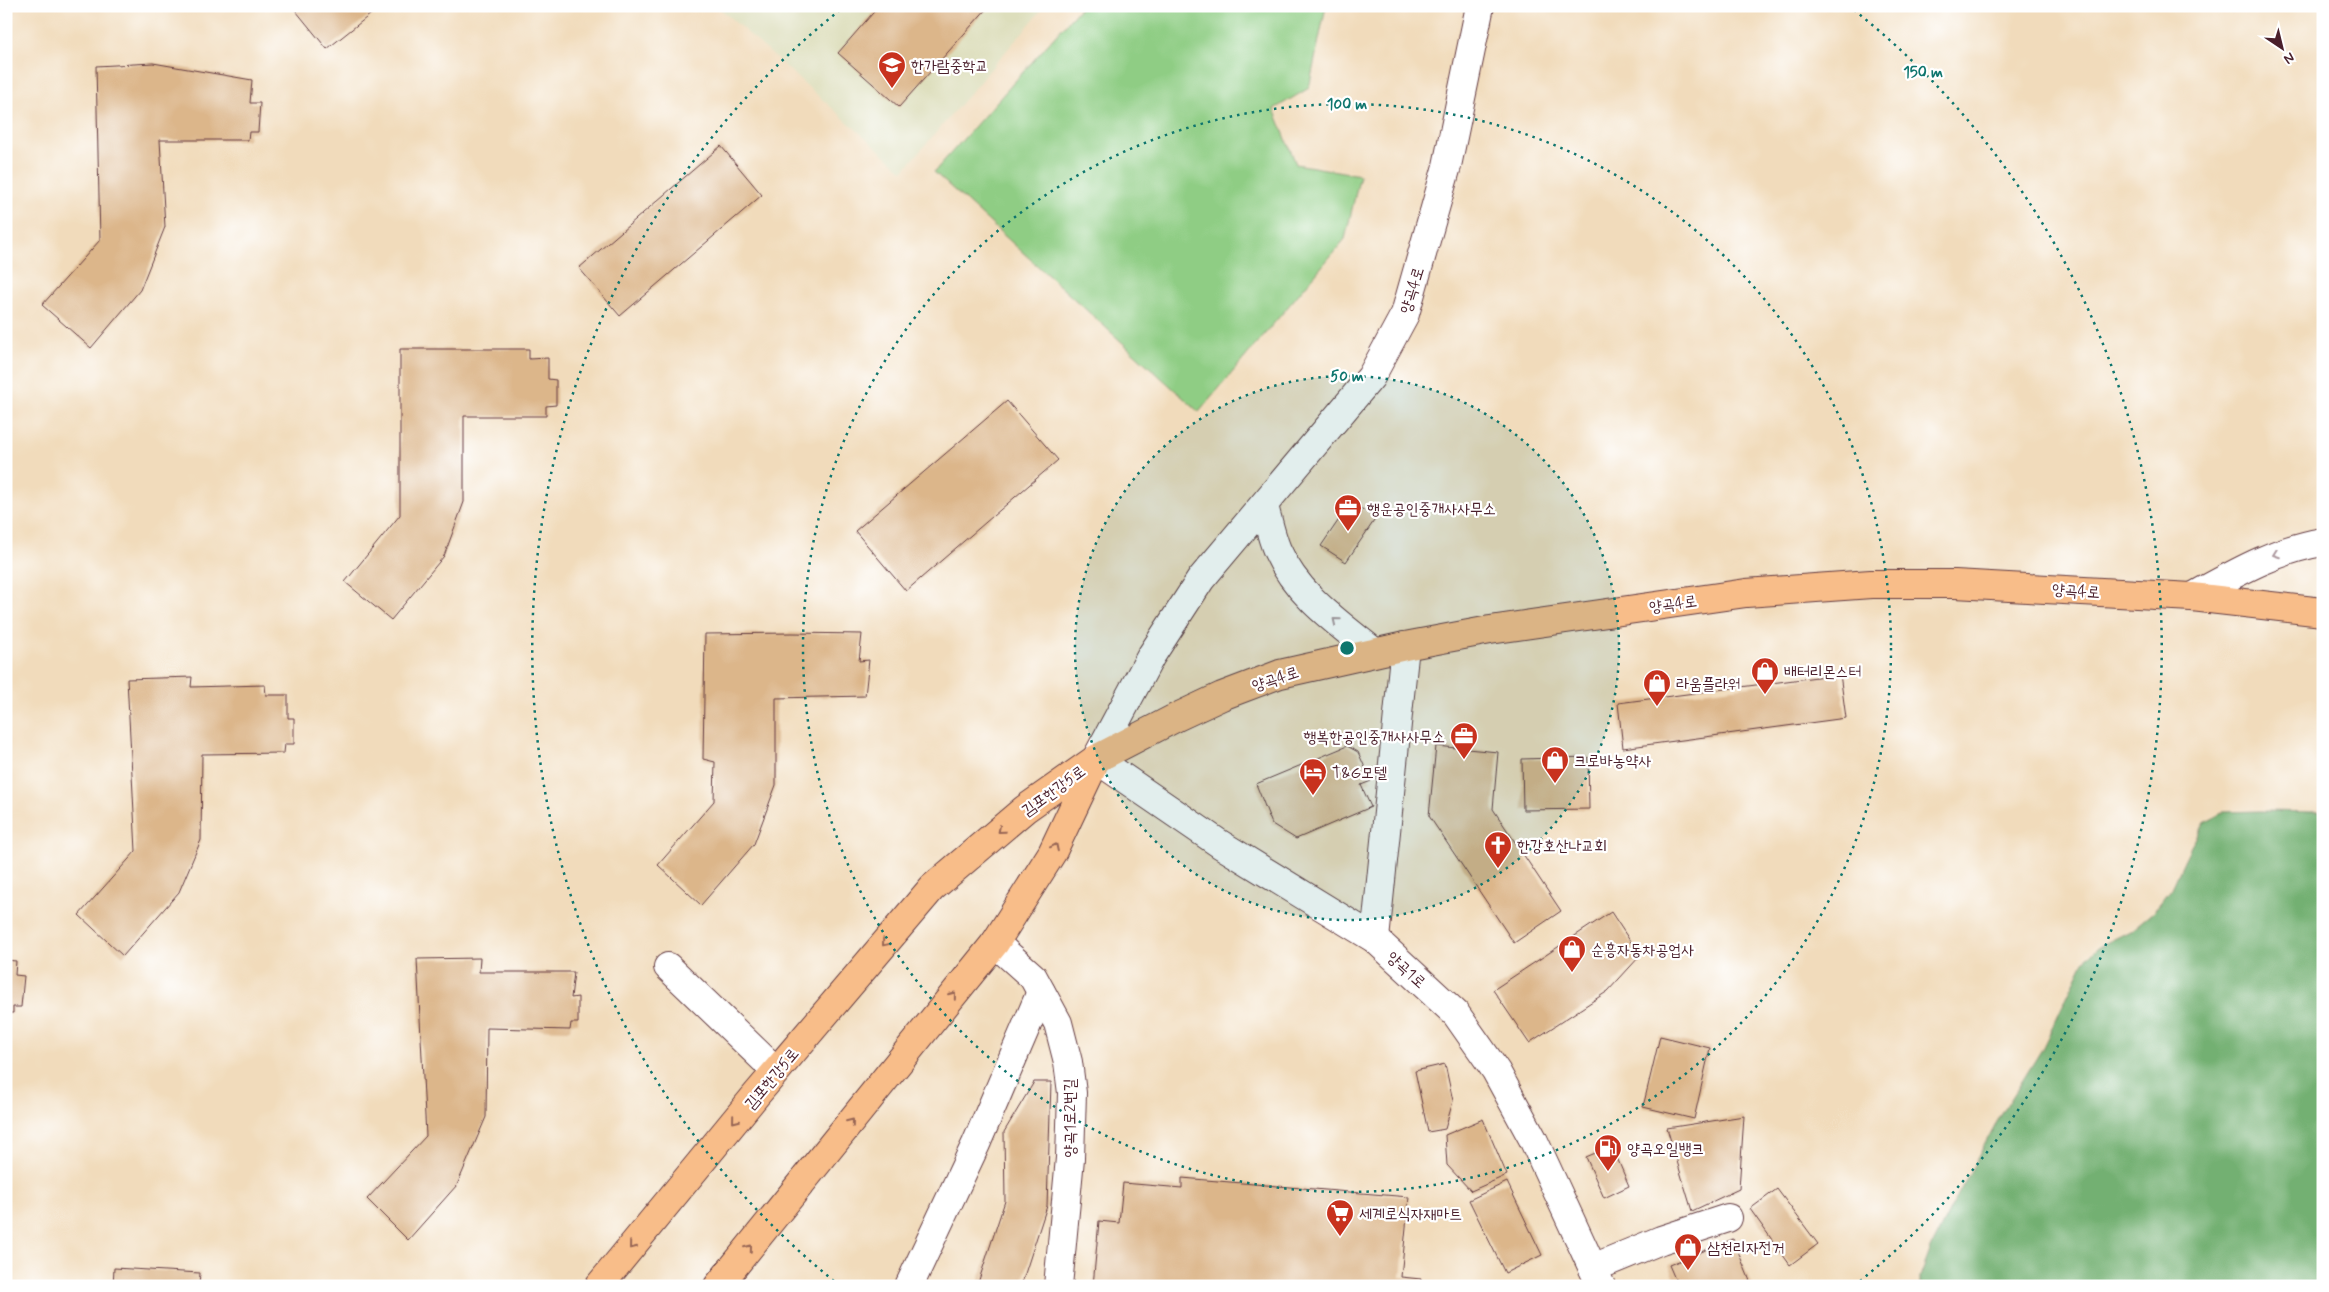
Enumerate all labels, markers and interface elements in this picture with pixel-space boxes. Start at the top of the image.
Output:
north arrow [2256,22,2306,72]
text: N [2280,48,2298,68]
school or university icon: 한가람중학교 [877,50,907,89]
place label: 한가람중학교 [911,56,988,77]
text: 150 m [1903,63,1943,83]
text: 100 m [1327,95,1367,115]
street label: 양곡4로 [1395,264,1429,316]
text: 50 m [1330,367,1364,387]
office icon: 행운공인중개사사무소 [1333,493,1363,532]
place label: 행운공인중개사사무소 [1367,499,1496,520]
one-way arrow [2272,548,2280,558]
street label: 양곡4로 [2051,579,2101,604]
street label: 양곡4로 [1648,591,1698,618]
one-way arrow [1333,618,1342,627]
centre of rings [1338,639,1356,657]
shop icon: 배터리몬스터 [1750,656,1780,695]
street label: 양곡4로 [1249,662,1302,697]
place label: 배터리몬스터 [1784,662,1861,683]
shop icon: 라움플라워 [1642,668,1672,707]
place label: 라움플라워 [1676,674,1740,695]
office icon: 행복한공인중개사사무소 [1449,721,1479,760]
place label: 행복한공인중개사사무소 [1303,727,1445,748]
shop icon: 크로바농약사 [1540,745,1570,784]
place label: 크로바농약사 [1574,751,1651,772]
hotel icon: T&G모텔 [1298,757,1328,796]
street label: 김포한강5로 [1018,761,1090,821]
place label: T&G모텔 [1332,763,1387,784]
one-way arrow [998,824,1007,832]
church icon: 한강호산나교회 [1483,830,1513,869]
place label: 한강호산나교회 [1517,836,1607,857]
one-way arrow [1049,843,1059,852]
shop icon: 순흥자동차공업사 [1557,934,1587,973]
one-way arrow [883,937,891,946]
place label: 순흥자동차공업사 [1591,940,1694,961]
street label: 양곡1로 [1382,947,1430,993]
one-way arrow [948,992,956,1001]
street label: 김포한강5로 [740,1044,804,1114]
street label: 양곡1로2번길 [1060,1078,1081,1158]
one-way arrow [732,1114,740,1123]
one-way arrow [846,1118,855,1127]
fuel station icon: 양곡오일뱅크 [1593,1133,1623,1172]
place label: 양곡오일뱅크 [1627,1139,1704,1160]
supermarket icon: 세계로식자재마트 [1325,1198,1355,1237]
place label: 세계로식자재마트 [1359,1204,1462,1225]
shop icon: 삼천리자전거 [1673,1232,1703,1271]
place label: 삼천리자전거 [1707,1238,1784,1259]
one-way arrow [628,1240,637,1249]
one-way arrow [744,1245,752,1254]

